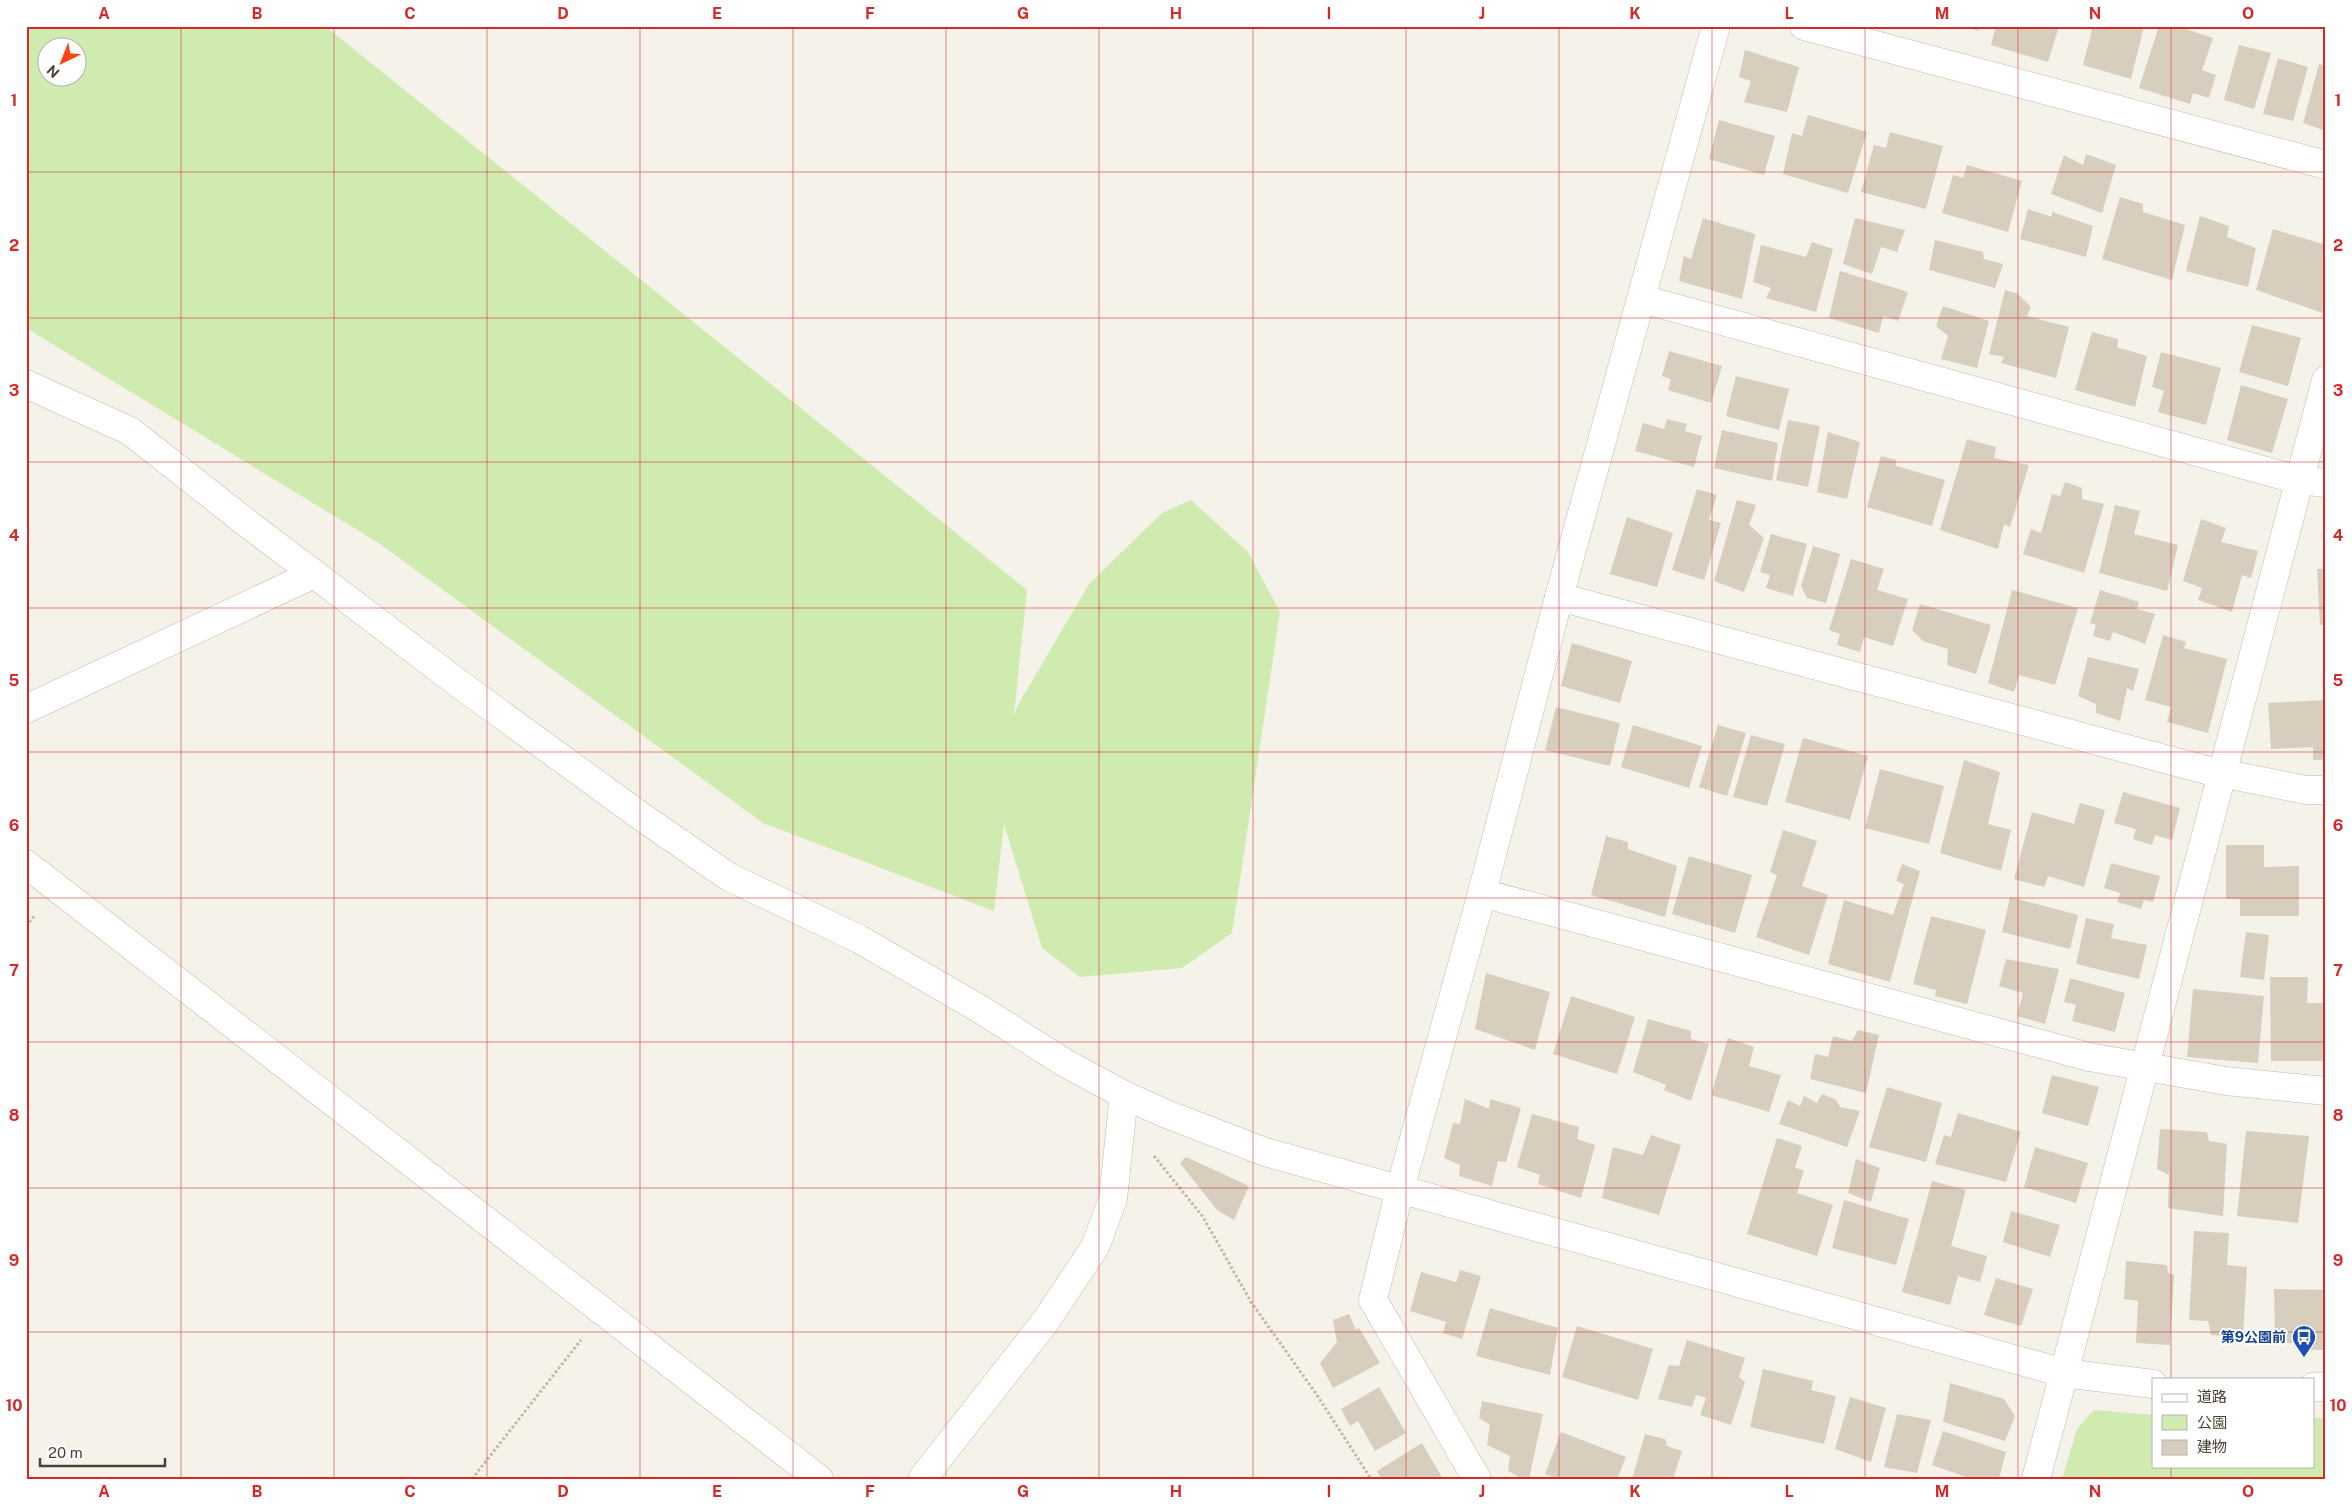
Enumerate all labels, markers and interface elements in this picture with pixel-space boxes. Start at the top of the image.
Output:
text: A [98,4,110,23]
text: B [252,4,263,23]
text: C [404,4,416,23]
text: D [557,4,569,23]
text: E [712,4,722,23]
text: F [865,4,875,23]
text: G [1017,4,1029,23]
text: H [1170,4,1182,23]
text: I [1327,4,1331,23]
text: J [1479,4,1485,23]
text: K [1629,4,1641,23]
text: L [1784,4,1794,23]
text: M [1935,4,1949,23]
text: N [2089,4,2101,23]
text: O [2242,4,2254,23]
north arrow [38,38,88,88]
text: N [44,62,63,81]
text: 1 [11,91,17,110]
text: 1 [2335,91,2341,110]
text: 2 [9,236,19,255]
text: 2 [2333,236,2343,255]
text: 3 [9,381,19,400]
text: 3 [2333,381,2343,400]
text: 4 [9,526,20,545]
text: 4 [2333,526,2344,545]
text: 5 [9,671,20,690]
text: 5 [2333,671,2344,690]
text: 6 [9,816,19,835]
text: 6 [2333,816,2343,835]
text: 7 [9,961,19,980]
text: 7 [2333,961,2343,980]
text: 8 [9,1106,20,1125]
text: 8 [2333,1106,2344,1125]
text: 9 [9,1251,19,1270]
text: 9 [2333,1251,2343,1270]
bus stop icon: 第9公園前 [2291,1324,2317,1358]
place label: 第9公園前 [2221,1329,2286,1345]
legend [2152,1378,2314,1468]
text: 道路 [2197,1388,2227,1405]
text: 10 [5,1396,23,1415]
text: 10 [2329,1396,2347,1415]
text: 公園 [2197,1414,2227,1431]
scale bar [40,1435,165,1467]
text: 建物 [2197,1438,2227,1455]
text: 20 m [48,1444,83,1461]
text: A [98,1482,110,1501]
text: B [252,1482,263,1501]
text: C [404,1482,416,1501]
text: D [557,1482,569,1501]
text: E [712,1482,722,1501]
text: F [865,1482,875,1501]
text: G [1017,1482,1029,1501]
text: H [1170,1482,1182,1501]
text: I [1327,1482,1331,1501]
text: J [1479,1482,1485,1501]
text: K [1629,1482,1641,1501]
text: L [1784,1482,1794,1501]
text: M [1935,1482,1949,1501]
text: N [2089,1482,2101,1501]
text: O [2242,1482,2254,1501]

